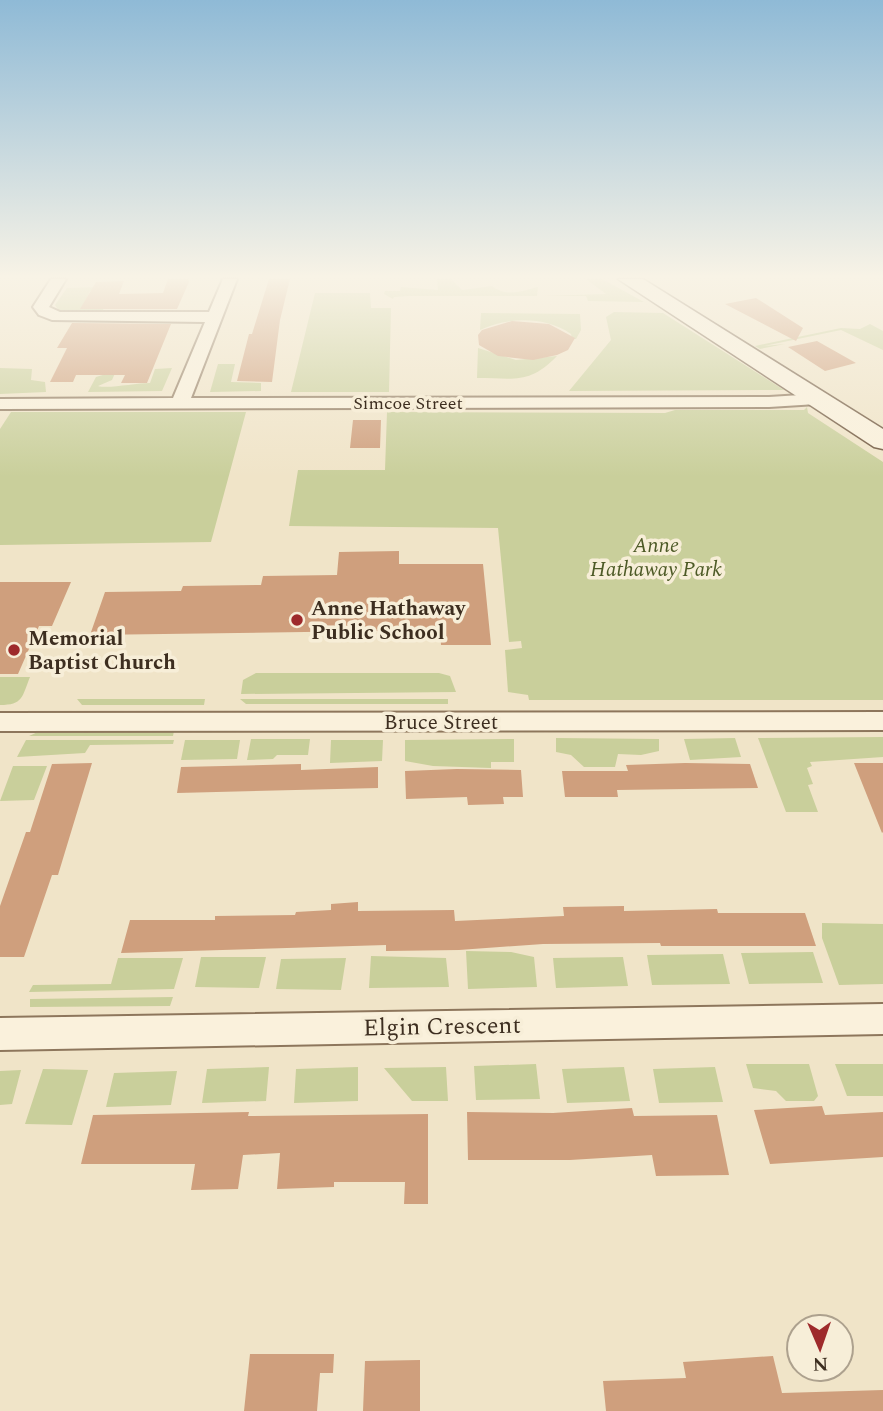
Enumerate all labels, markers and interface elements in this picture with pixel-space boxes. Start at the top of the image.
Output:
street label: Simcoe Street [353,390,463,417]
park label: Anne Hathaway Park [590,530,722,586]
place label: Anne Hathaway Public School [311,593,466,649]
marker: Anne Hathaway Public School [289,612,305,628]
place label: Memorial Baptist Church [28,623,176,679]
marker: Memorial Baptist Church [6,642,22,658]
street label: Bruce Street [384,707,498,739]
street label: Elgin Crescent [363,1008,521,1046]
north arrow [785,1313,855,1383]
text: N [812,1349,829,1378]

